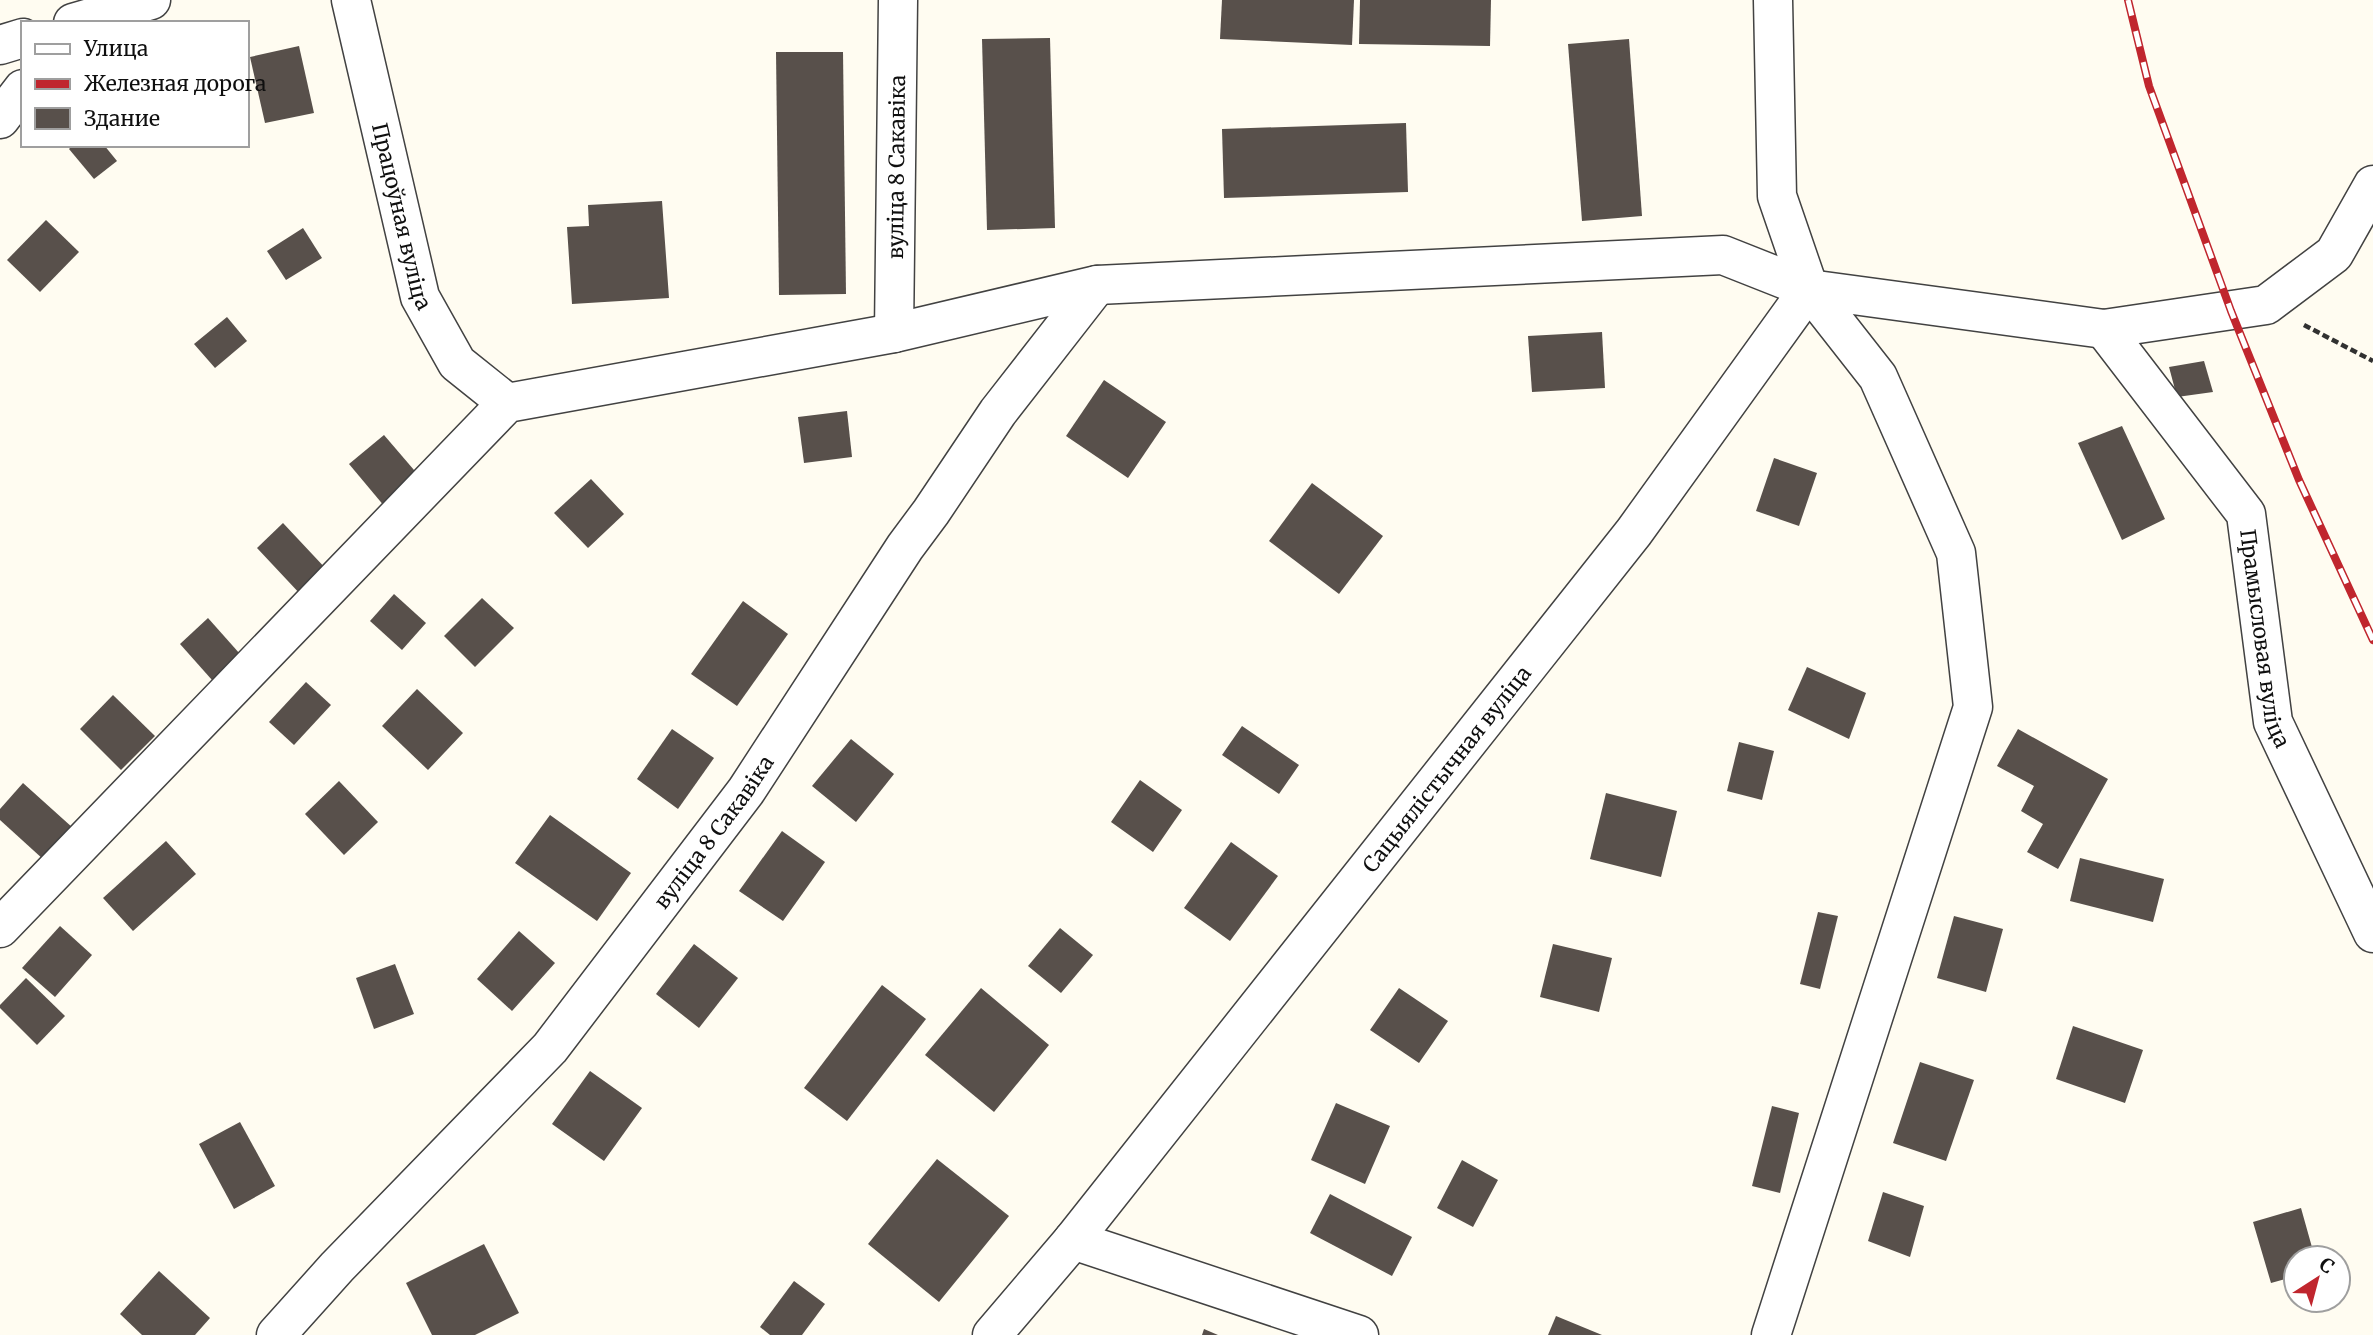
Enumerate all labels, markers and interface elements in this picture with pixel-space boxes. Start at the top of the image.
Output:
legend [21,21,248,147]
text: Улица [83,35,148,62]
text: Железная дорога [84,70,266,97]
street label: вуліца 8 Сакавіка [881,75,911,259]
text: Здание [84,105,160,132]
street label: Працоўная вуліца [366,120,438,315]
street label: Прамысловая вуліца [2235,527,2297,752]
street label: Сацыялістычная вуліца [1356,660,1536,878]
street label: вуліца 8 Сакавіка [648,750,779,914]
north arrow [2282,1244,2352,1314]
text: С [2315,1252,2339,1279]

